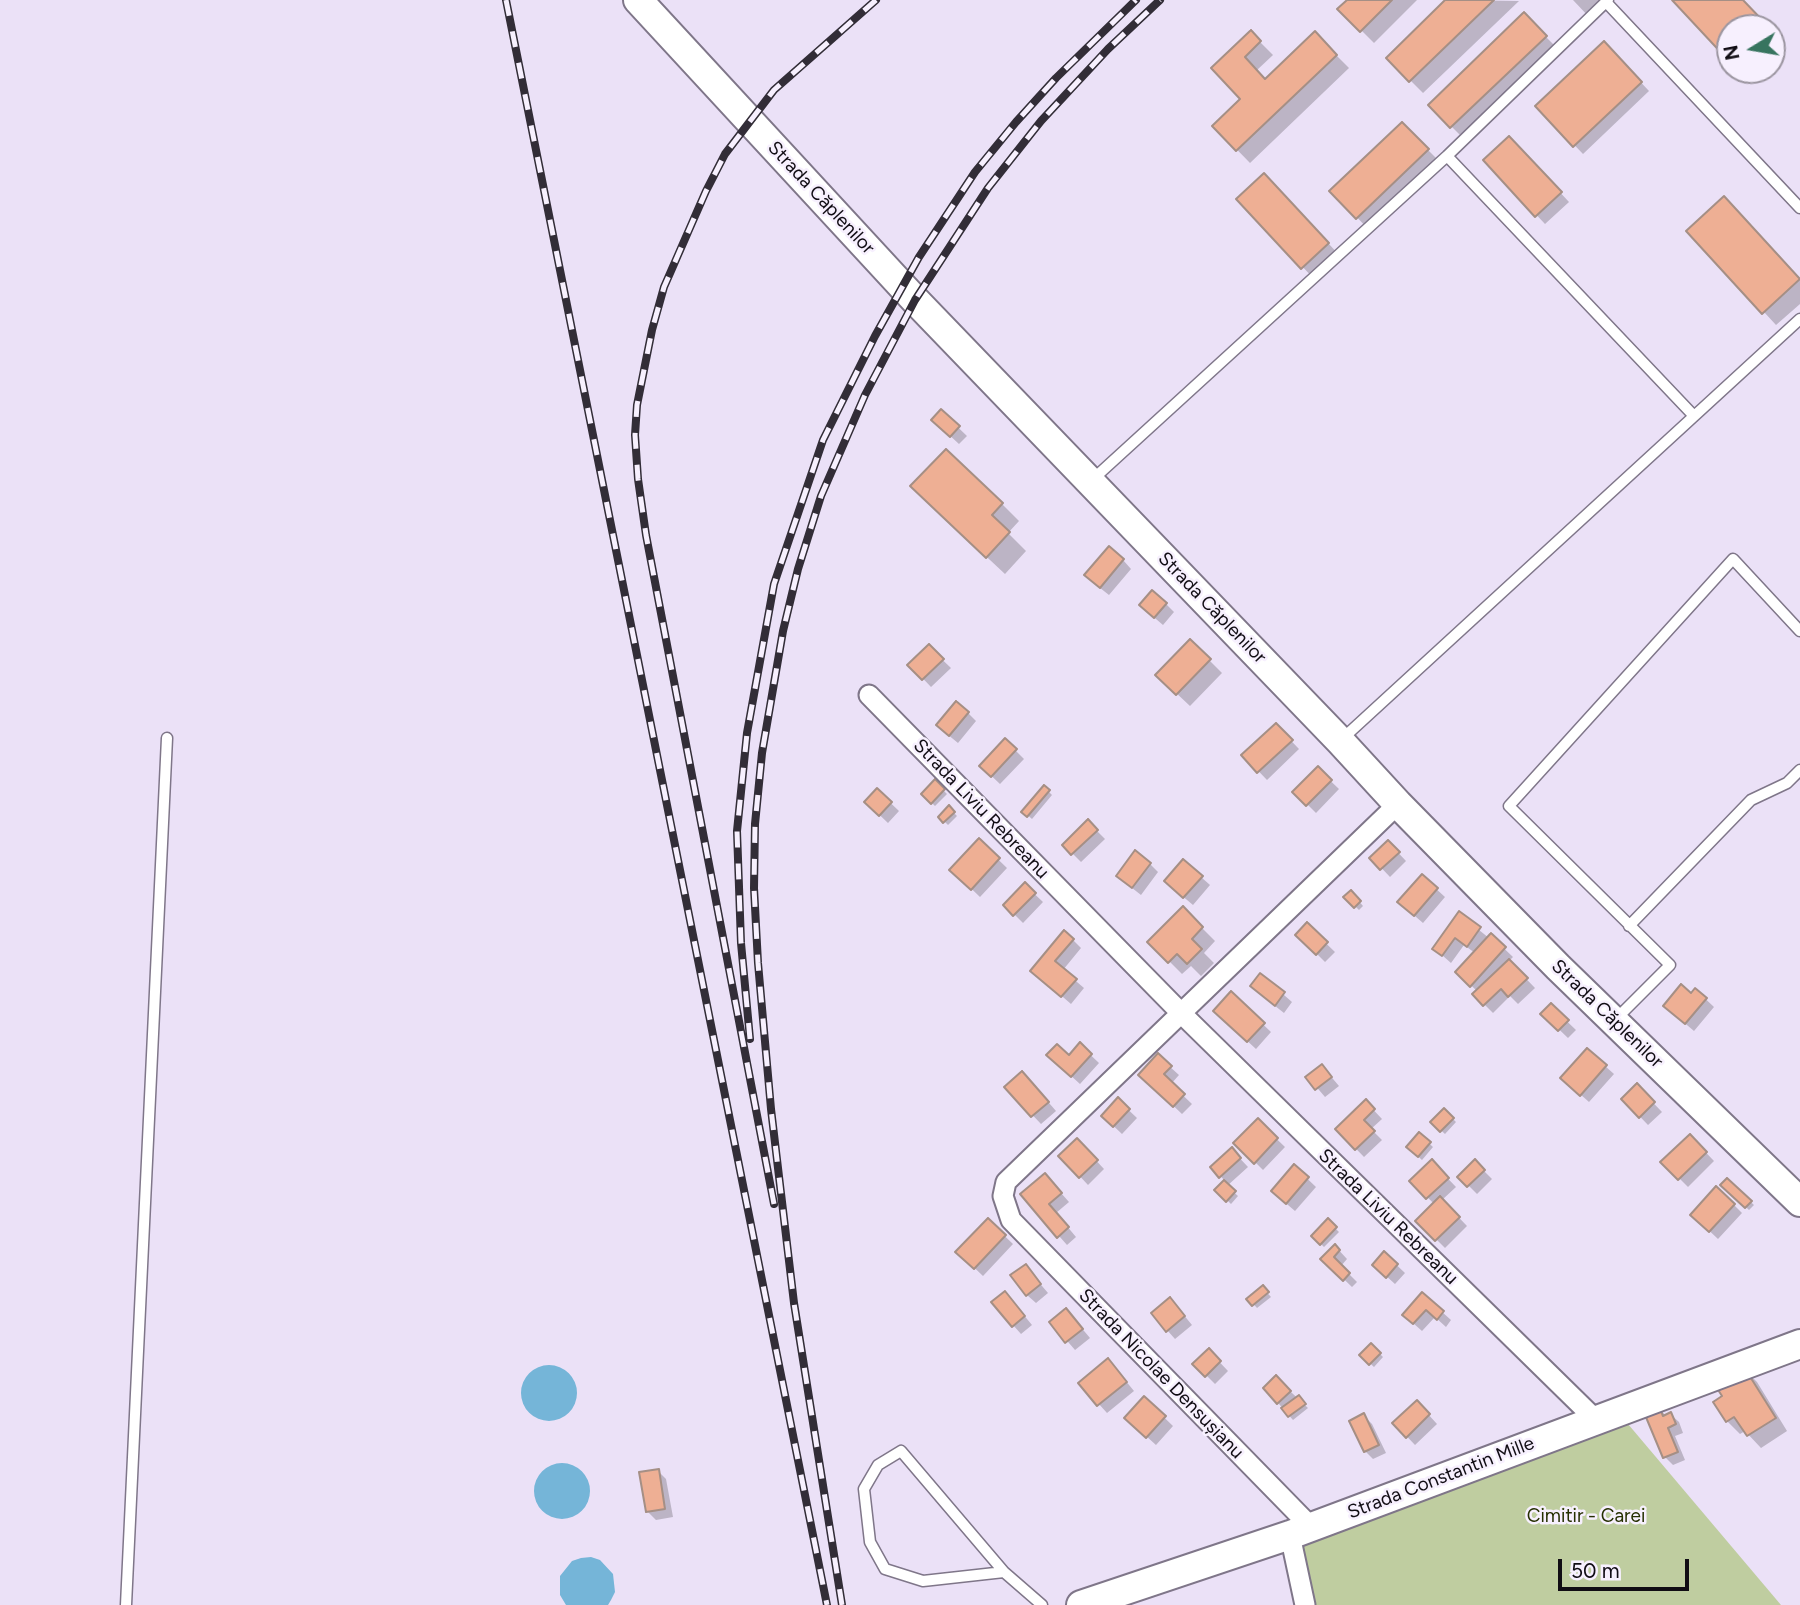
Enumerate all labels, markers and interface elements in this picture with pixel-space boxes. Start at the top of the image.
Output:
north arrow [1716,14,1786,84]
text: N [1719,43,1745,62]
street label: Strada Căplenilor [763,137,879,259]
street label: Strada Căplenilor [1153,547,1271,669]
street label: Strada Liviu Rebreanu [908,734,1054,884]
street label: Strada Căplenilor [1546,955,1668,1073]
street label: Strada Liviu Rebreanu [1313,1144,1463,1290]
street label: Strada Nicolae Densușianu [1074,1284,1248,1464]
street label: Strada Constantin Mille [1344,1432,1538,1524]
park label: Cimitir - Carei [1527,1505,1645,1527]
scale bar [1562,1546,1693,1590]
text: 50 m [1571,1558,1620,1583]

